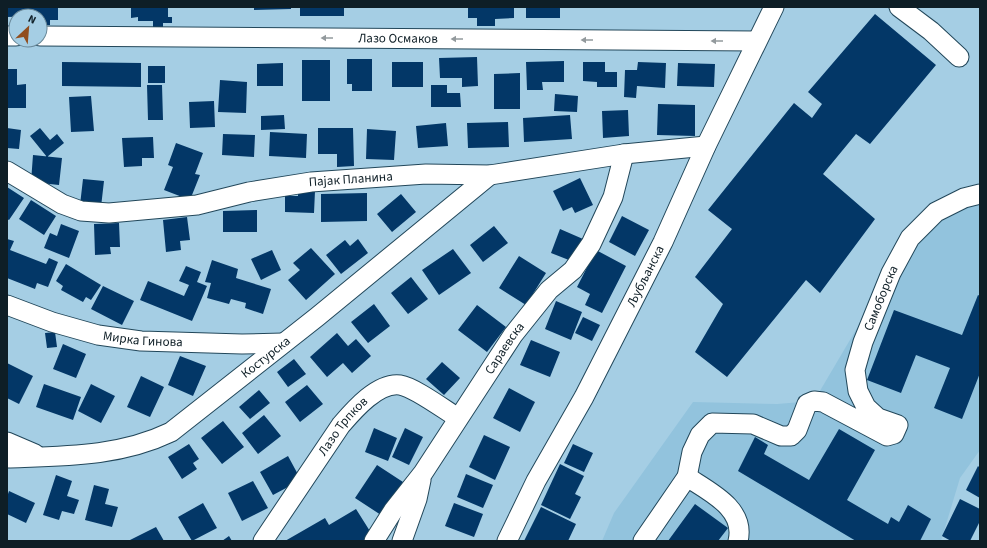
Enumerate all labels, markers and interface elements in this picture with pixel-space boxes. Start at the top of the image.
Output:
north arrow [8,8,48,48]
text: N [26,11,39,28]
street label: Лазо Осмаков [358,29,438,48]
one-way arrow [321,35,333,42]
one-way arrow [450,36,463,42]
one-way arrow [580,37,593,43]
one-way arrow [710,38,723,44]
street label: Пајак Планина [308,167,393,191]
street label: Љубљанска [622,242,669,310]
street label: Самоборска [859,262,903,334]
street label: Сараевска [481,318,529,378]
street label: Мирка Гинова [102,327,183,351]
street label: Костурска [237,332,294,382]
street label: Лазо Трпков [314,392,372,459]

